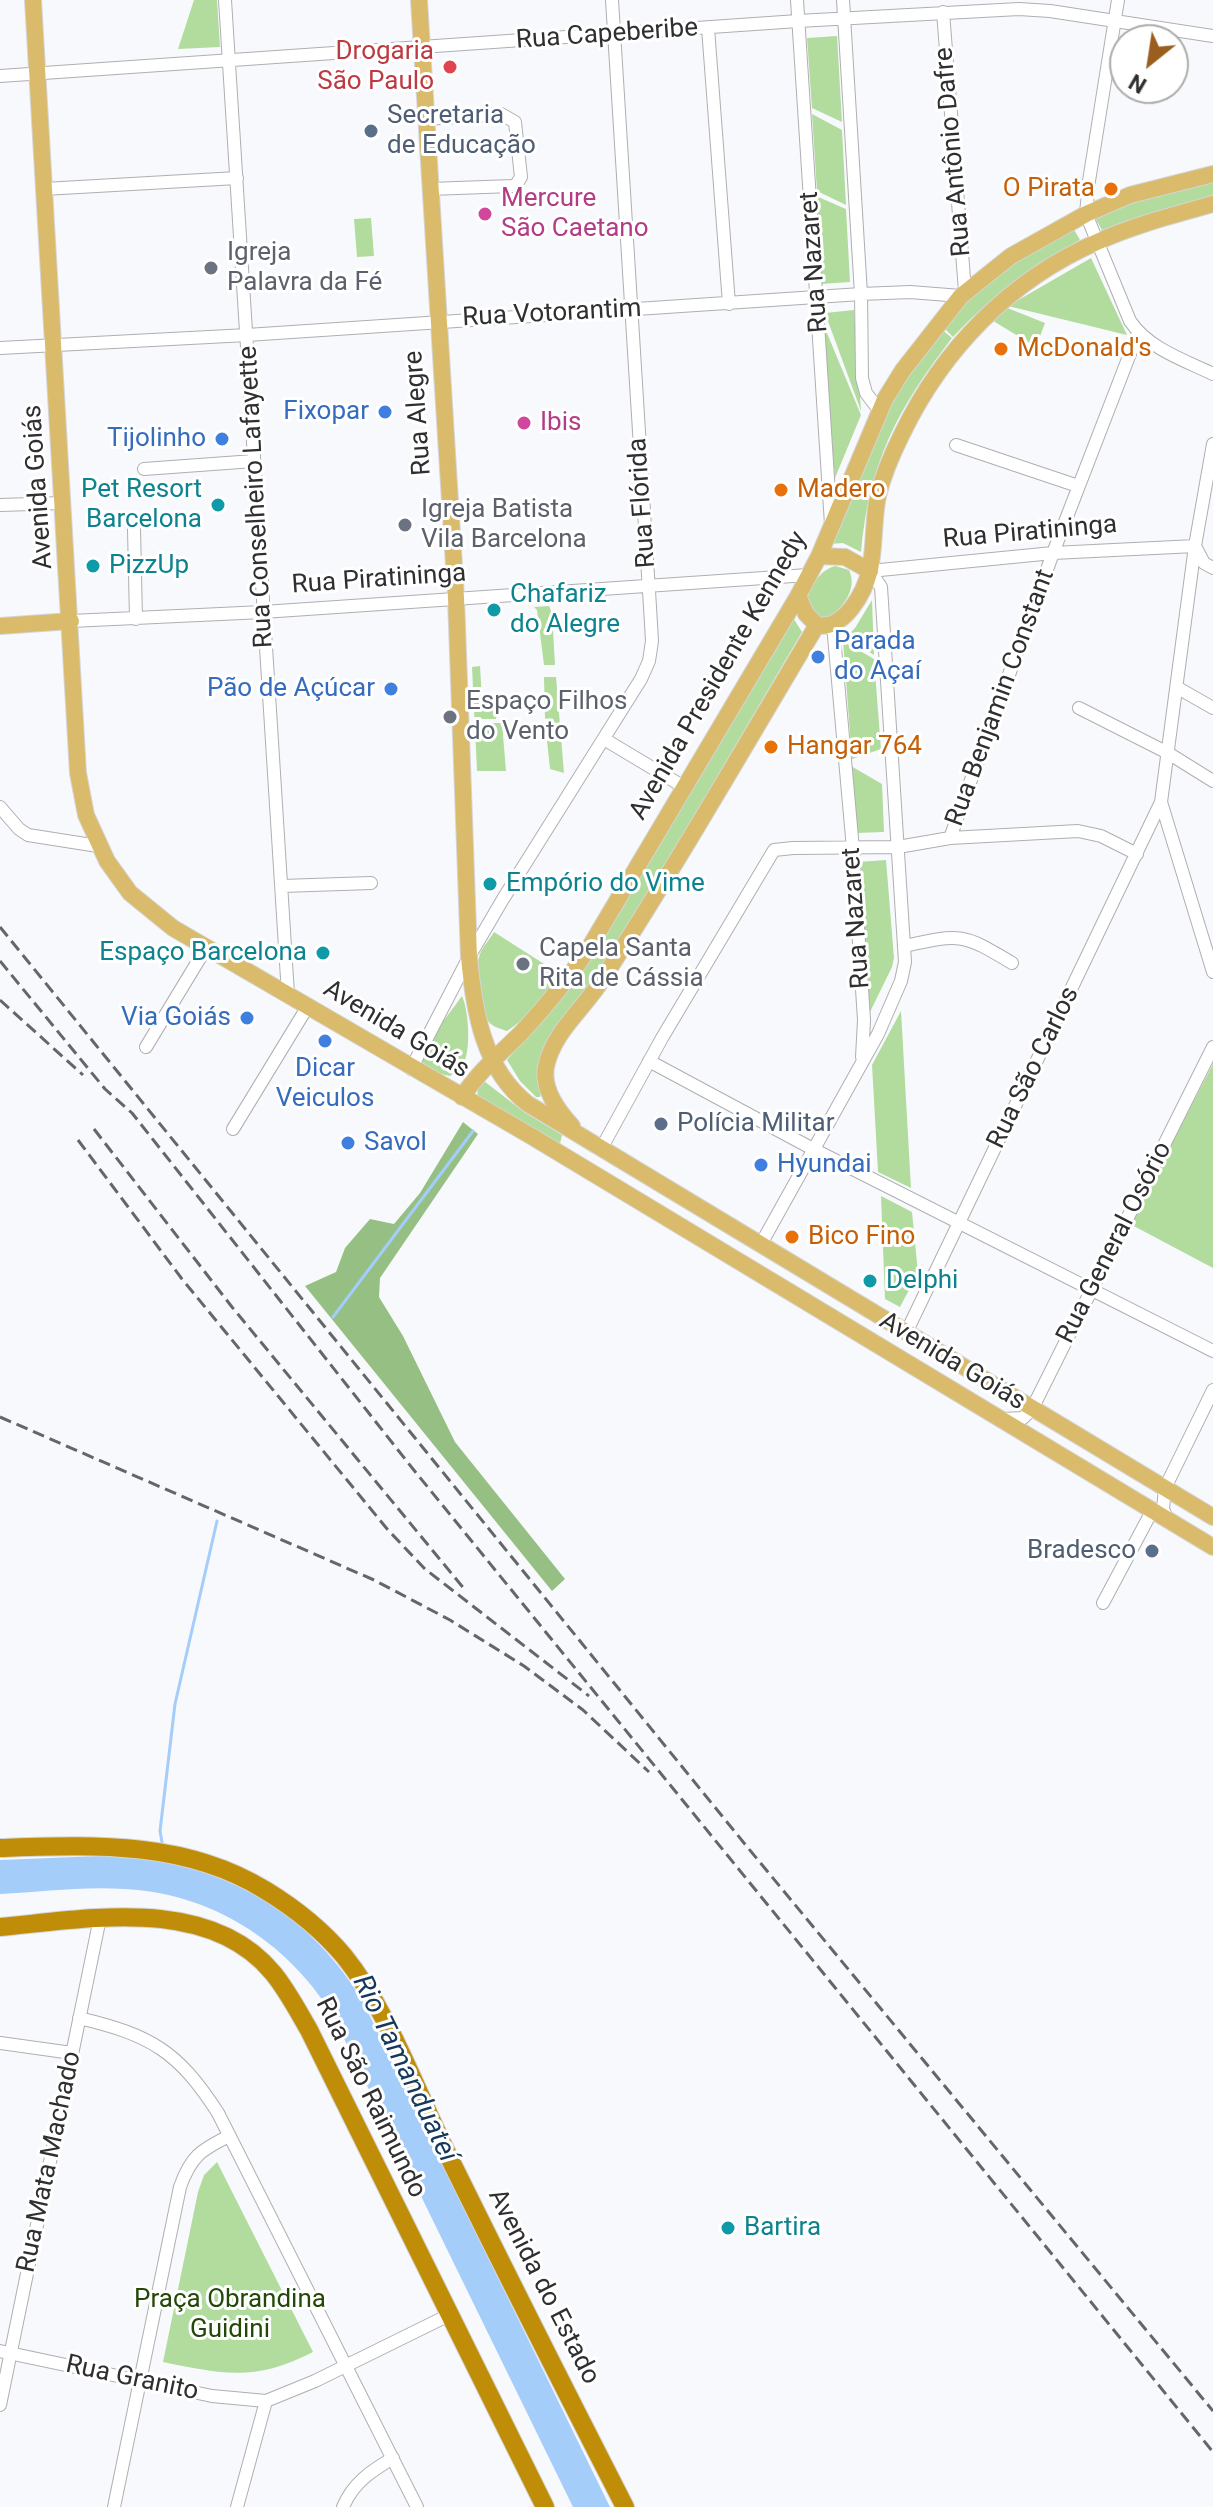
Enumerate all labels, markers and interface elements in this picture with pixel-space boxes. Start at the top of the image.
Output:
street label: Rua Capeberibe [515,13,699,57]
north arrow [1109,24,1189,104]
place label: Drogaria São Paulo [317,36,434,98]
street label: Rua Antônio Dafre [929,46,979,258]
marker: Drogaria São Paulo [441,58,459,76]
text: N [1125,69,1151,98]
place label: Secretaria de Educação [387,100,536,162]
marker: Secretaria de Educação [362,122,380,140]
place label: O Pirata [1003,173,1095,205]
marker: O Pirata [1102,180,1120,198]
place label: Mercure São Caetano [501,183,649,244]
street label: Rua Nazaret [795,190,835,334]
marker: Mercure São Caetano [476,205,494,223]
place label: Igreja Palavra da Fé [227,237,382,298]
marker: Igreja Palavra da Fé [202,259,220,277]
street label: Rua Votorantim [462,294,642,334]
place label: McDonald's [1017,333,1152,365]
marker: McDonald's [992,340,1010,358]
street label: Rua Conselheiro Lafayette [234,345,280,649]
street label: Rua Alegre [399,350,439,476]
place label: Fixopar [283,396,369,428]
marker: Fixopar [376,403,394,421]
street label: Avenida Goiás [18,404,60,570]
place label: Ibis [540,407,581,439]
marker: Ibis [515,414,533,432]
place label: Tijolinho [107,423,206,455]
marker: Tijolinho [213,430,231,448]
street label: Rua Flórida [623,437,663,569]
place label: Pet Resort Barcelona [81,474,202,536]
place label: Madero [797,474,886,506]
marker: Madero [772,481,790,499]
place label: Igreja Batista Vila Barcelona [421,494,587,556]
marker: Pet Resort Barcelona [209,496,227,514]
street label: Rua Piratininga [942,510,1118,556]
marker: Igreja Batista Vila Barcelona [396,516,414,534]
street label: Avenida Presidente Kennedy [624,526,814,826]
place label: PizzUp [109,550,189,582]
marker: PizzUp [84,557,102,575]
street label: Rua Piratininga [291,558,467,602]
street label: Rua Benjamin Constant [940,566,1062,830]
place label: Chafariz do Alegre [510,579,620,640]
marker: Chafariz do Alegre [485,601,503,619]
place label: Parada do Açaí [834,626,921,688]
marker: Parada do Açaí [809,648,827,666]
place label: Pão de Açúcar [207,673,375,705]
marker: Pão de Açúcar [382,680,400,698]
place label: Espaço Filhos do Vento [466,686,627,748]
marker: Espaço Filhos do Vento [441,708,459,726]
place label: Hangar 764 [787,731,922,763]
marker: Hangar 764 [762,738,780,756]
street label: Rua Nazaret [837,846,877,990]
place label: Empório do Vime [506,868,705,900]
marker: Empório do Vime [481,875,499,893]
place label: Capela Santa Rita de Cássia [539,933,704,994]
place label: Espaço Barcelona [99,937,307,969]
marker: Espaço Barcelona [314,944,332,962]
marker: Capela Santa Rita de Cássia [514,955,532,973]
street label: Avenida Goiás [317,974,475,1086]
street label: Rua São Carlos [981,982,1087,1154]
place label: Via Goiás [121,1002,231,1034]
marker: Via Goiás [238,1009,256,1027]
marker: Dicar Veiculos [316,1032,334,1050]
place label: Dicar Veiculos [276,1053,374,1114]
place label: Polícia Militar [677,1108,834,1140]
marker: Polícia Militar [652,1115,670,1133]
place label: Savol [364,1127,427,1159]
marker: Savol [339,1134,357,1152]
street label: Rua General Osório [1051,1137,1179,1349]
place label: Hyundai [777,1149,872,1181]
marker: Hyundai [752,1156,770,1174]
place label: Bico Fino [808,1221,915,1253]
marker: Bico Fino [783,1228,801,1246]
place label: Delphi [886,1265,958,1297]
marker: Delphi [861,1272,879,1290]
street label: Avenida Goiás [873,1306,1031,1418]
place label: Bradesco [1027,1535,1136,1567]
marker: Bradesco [1143,1542,1161,1560]
water label: Rio Tamanduateí [344,1970,464,2168]
street label: Rua São Raimundo [308,1993,432,2203]
street label: Rua Mata Machado [11,2049,89,2275]
street label: Avenida do Estado [480,2184,606,2390]
place label: Bartira [744,2212,821,2244]
marker: Bartira [719,2219,737,2237]
park label: Praça Obrandina Guidini [134,2284,326,2346]
street label: Rua Granito [63,2350,201,2408]

